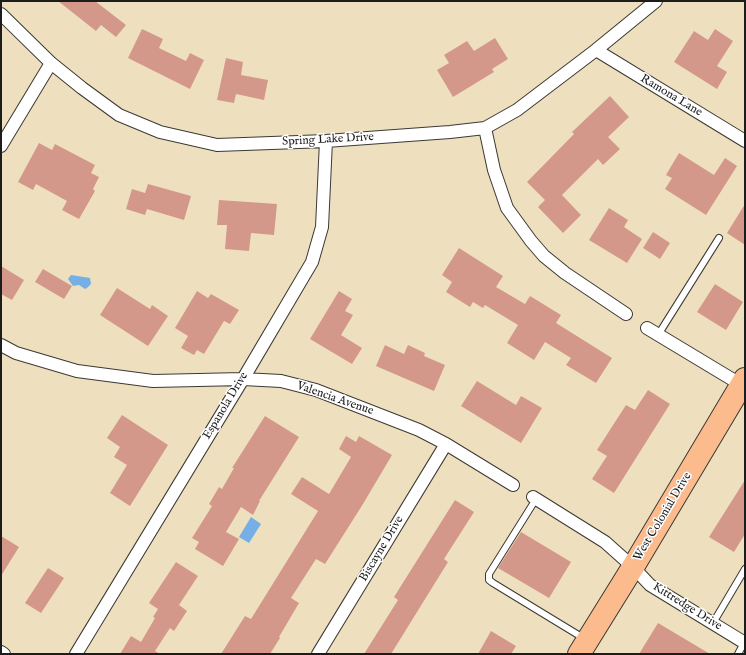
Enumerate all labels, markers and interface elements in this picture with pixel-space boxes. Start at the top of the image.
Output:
street label: Ramona Lane [637,72,705,120]
street label: Spring Lake Drive [282,130,374,150]
street label: Espanola Drive [200,370,252,442]
street label: Valencia Avenue [295,379,375,419]
street label: West Colonial Drive [631,470,695,564]
street label: Biscayne Drive [357,514,407,584]
street label: Kittredge Drive [650,580,724,634]

